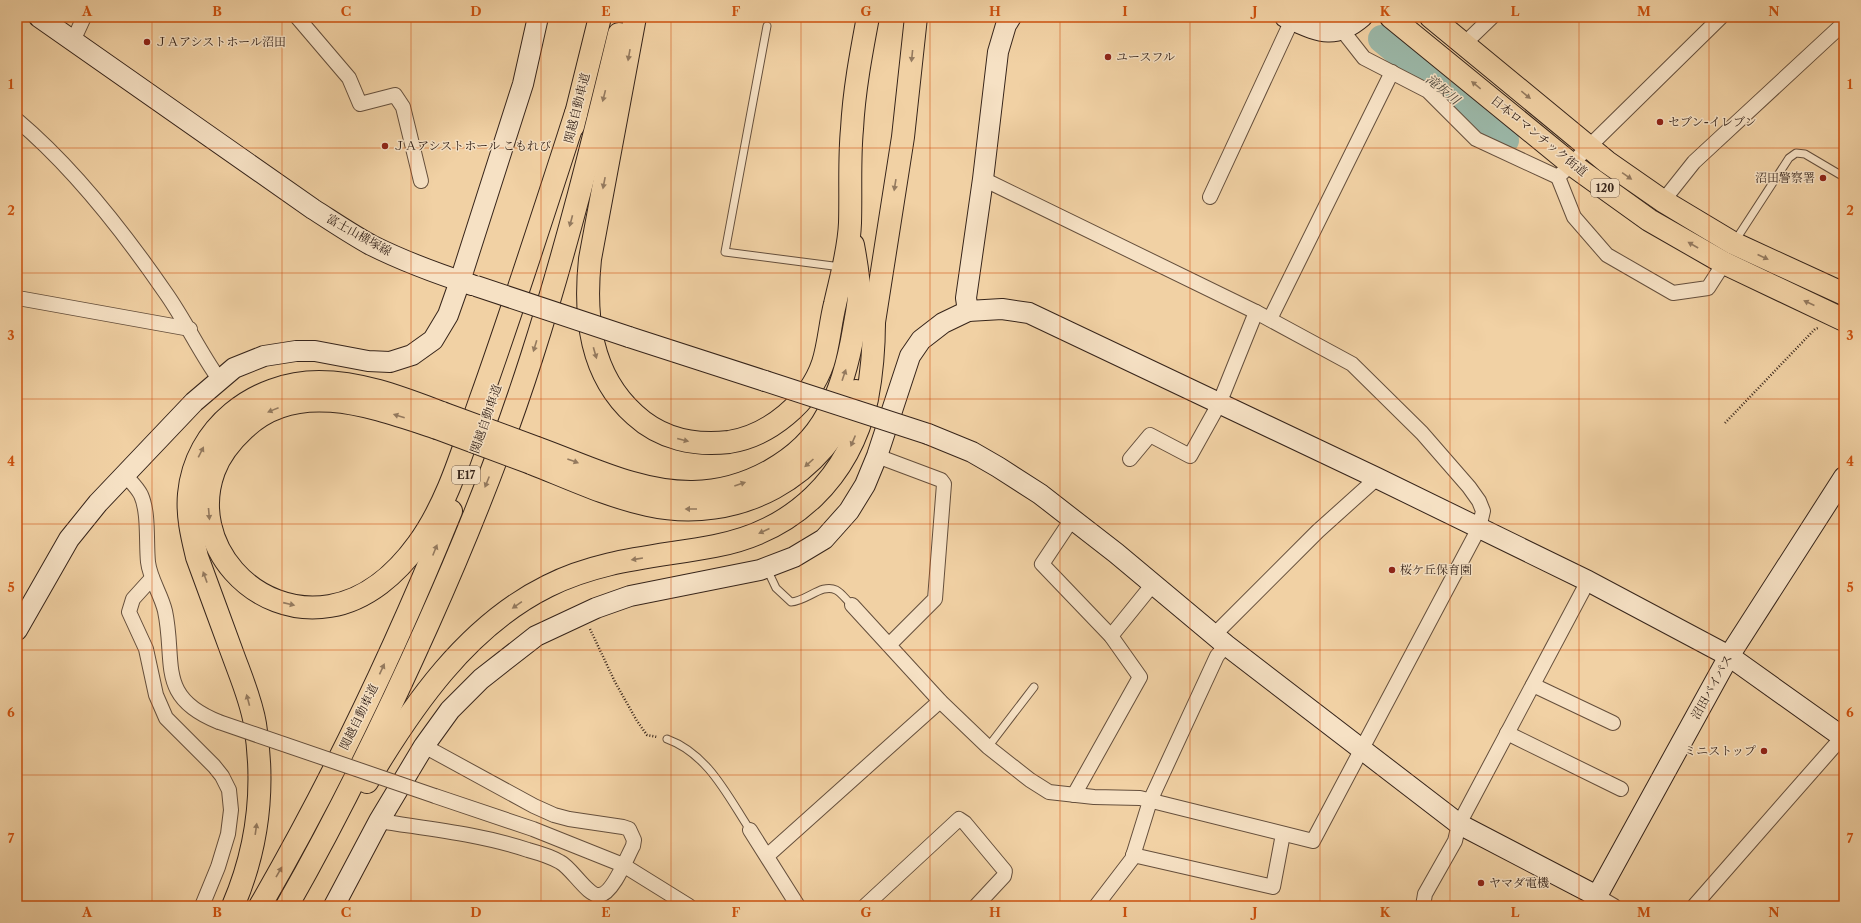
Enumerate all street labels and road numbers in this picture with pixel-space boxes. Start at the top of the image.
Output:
street label: 関越自動車道 [561,71,593,145]
street label: 日本ロマンチック街道 [1488,92,1591,179]
road number: 120 [1591,179,1619,197]
street label: 富士山横塚線 [324,211,394,259]
street label: 関越自動車道 [467,382,504,455]
road number: E17 [452,466,480,484]
street label: 沼田バイパス [1688,652,1736,722]
street label: 関越自動車道 [336,681,381,752]

